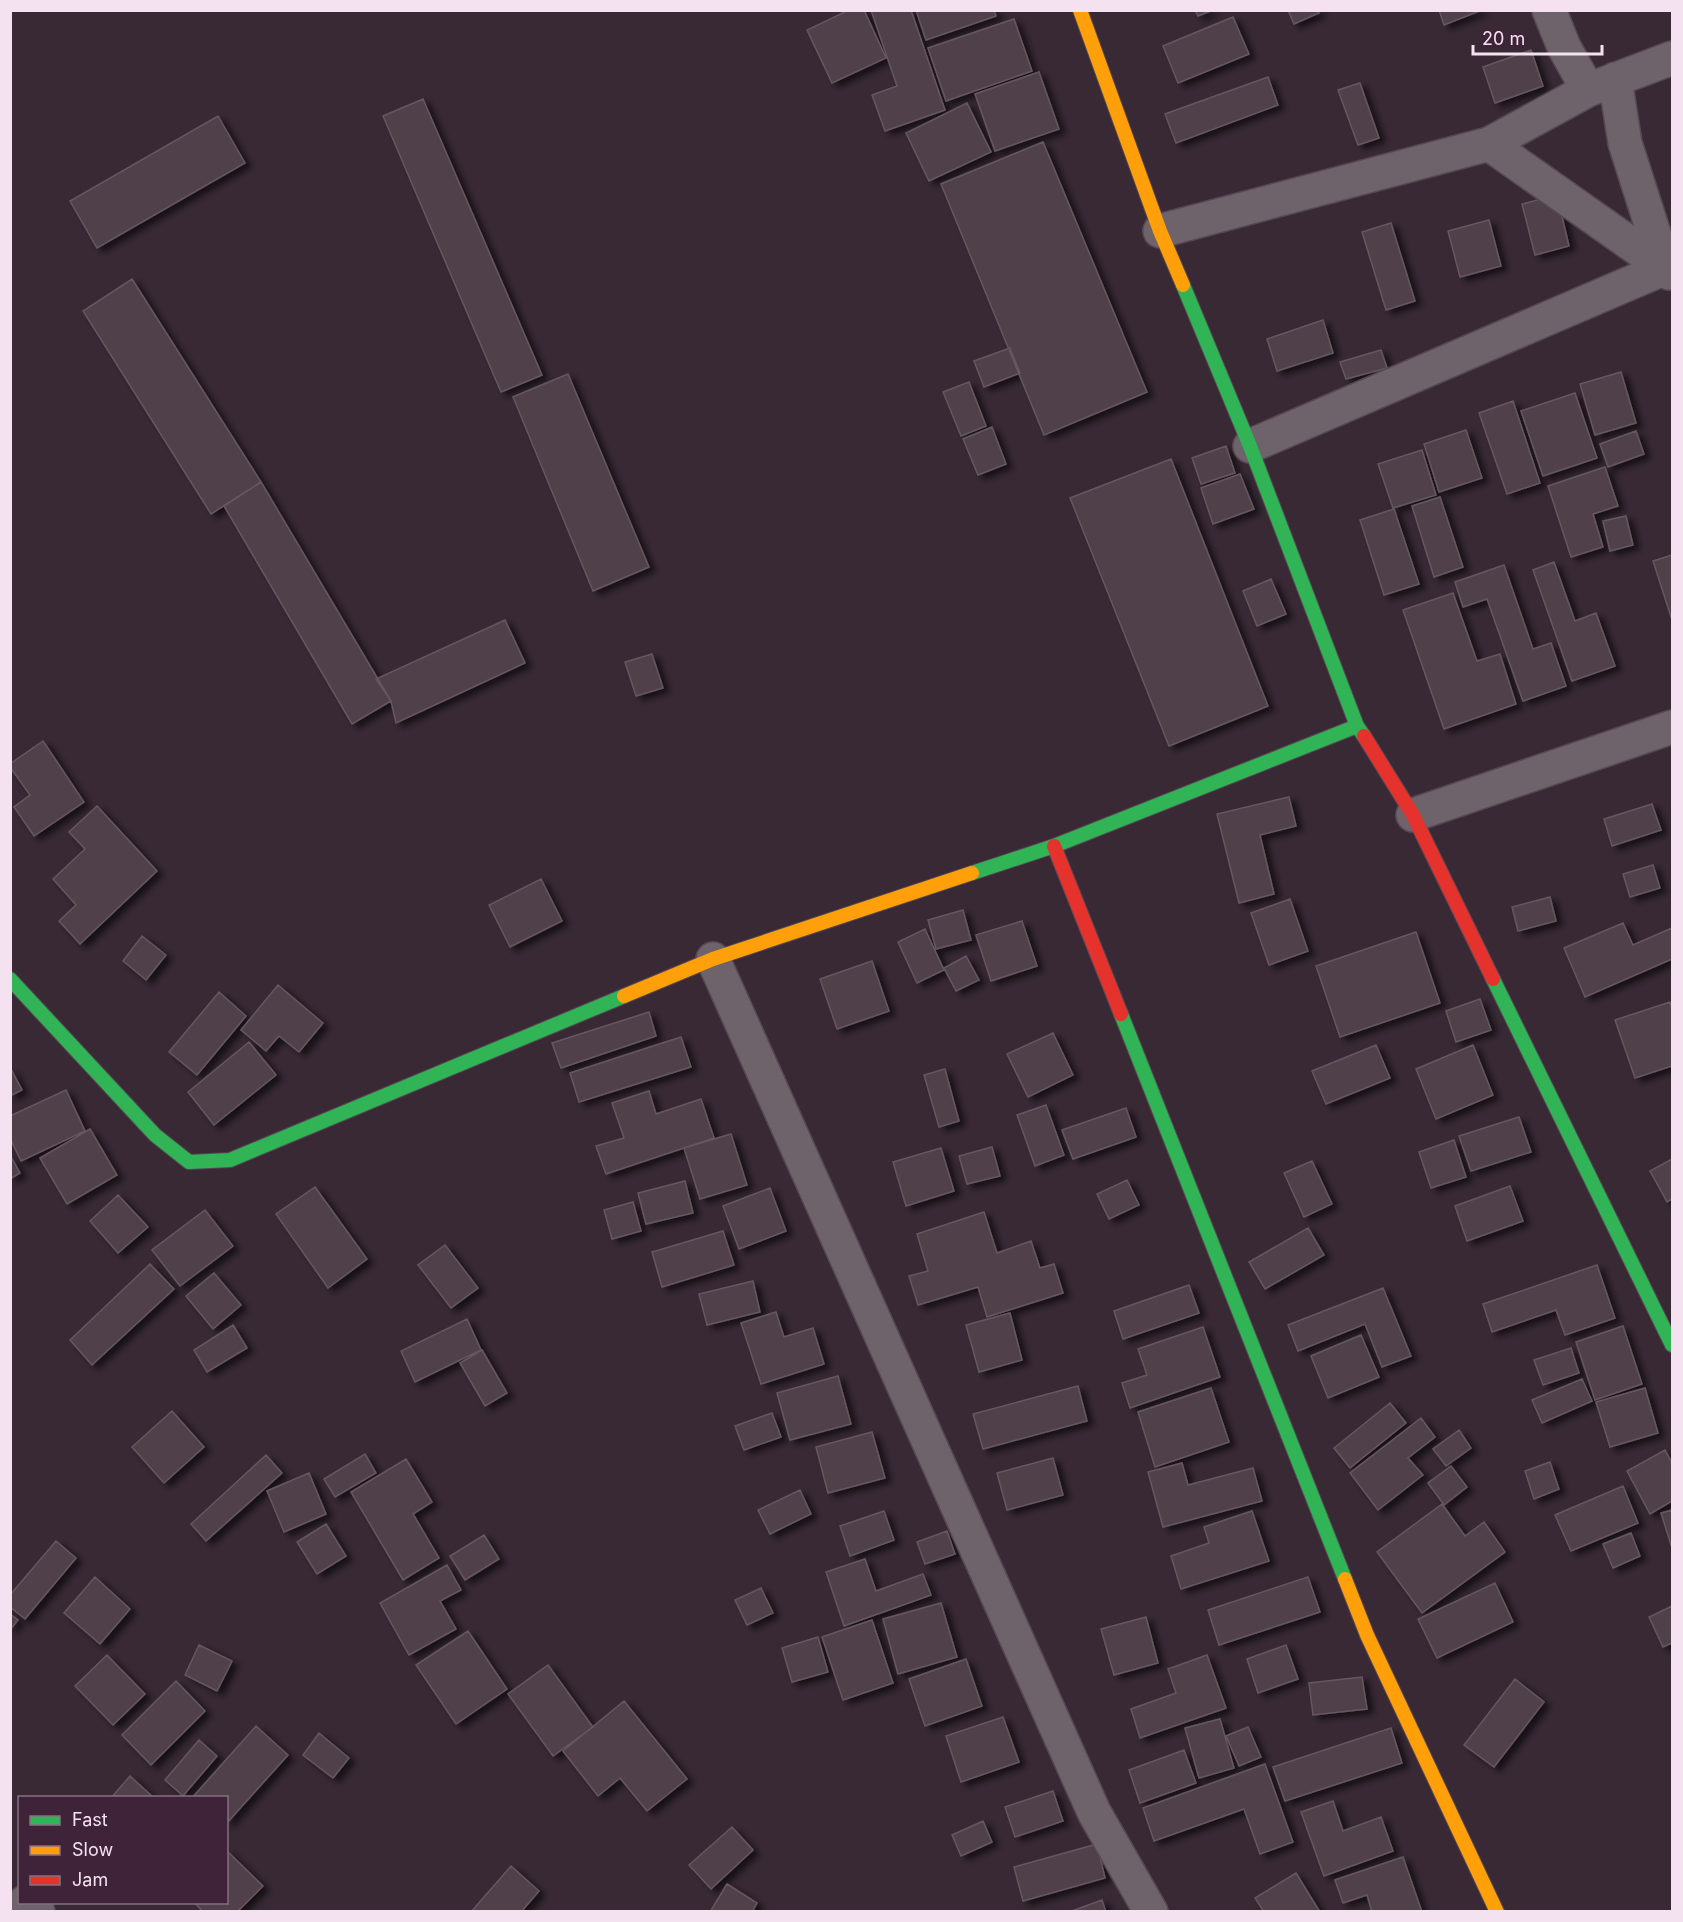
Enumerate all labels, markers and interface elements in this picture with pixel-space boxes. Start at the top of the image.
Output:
scale bar [1473,18,1602,56]
text: 20 m [1482,28,1525,49]
legend [18,1796,228,1904]
text: Fast [72,1809,108,1830]
text: Slow [72,1839,113,1860]
text: Jam [72,1869,108,1890]

